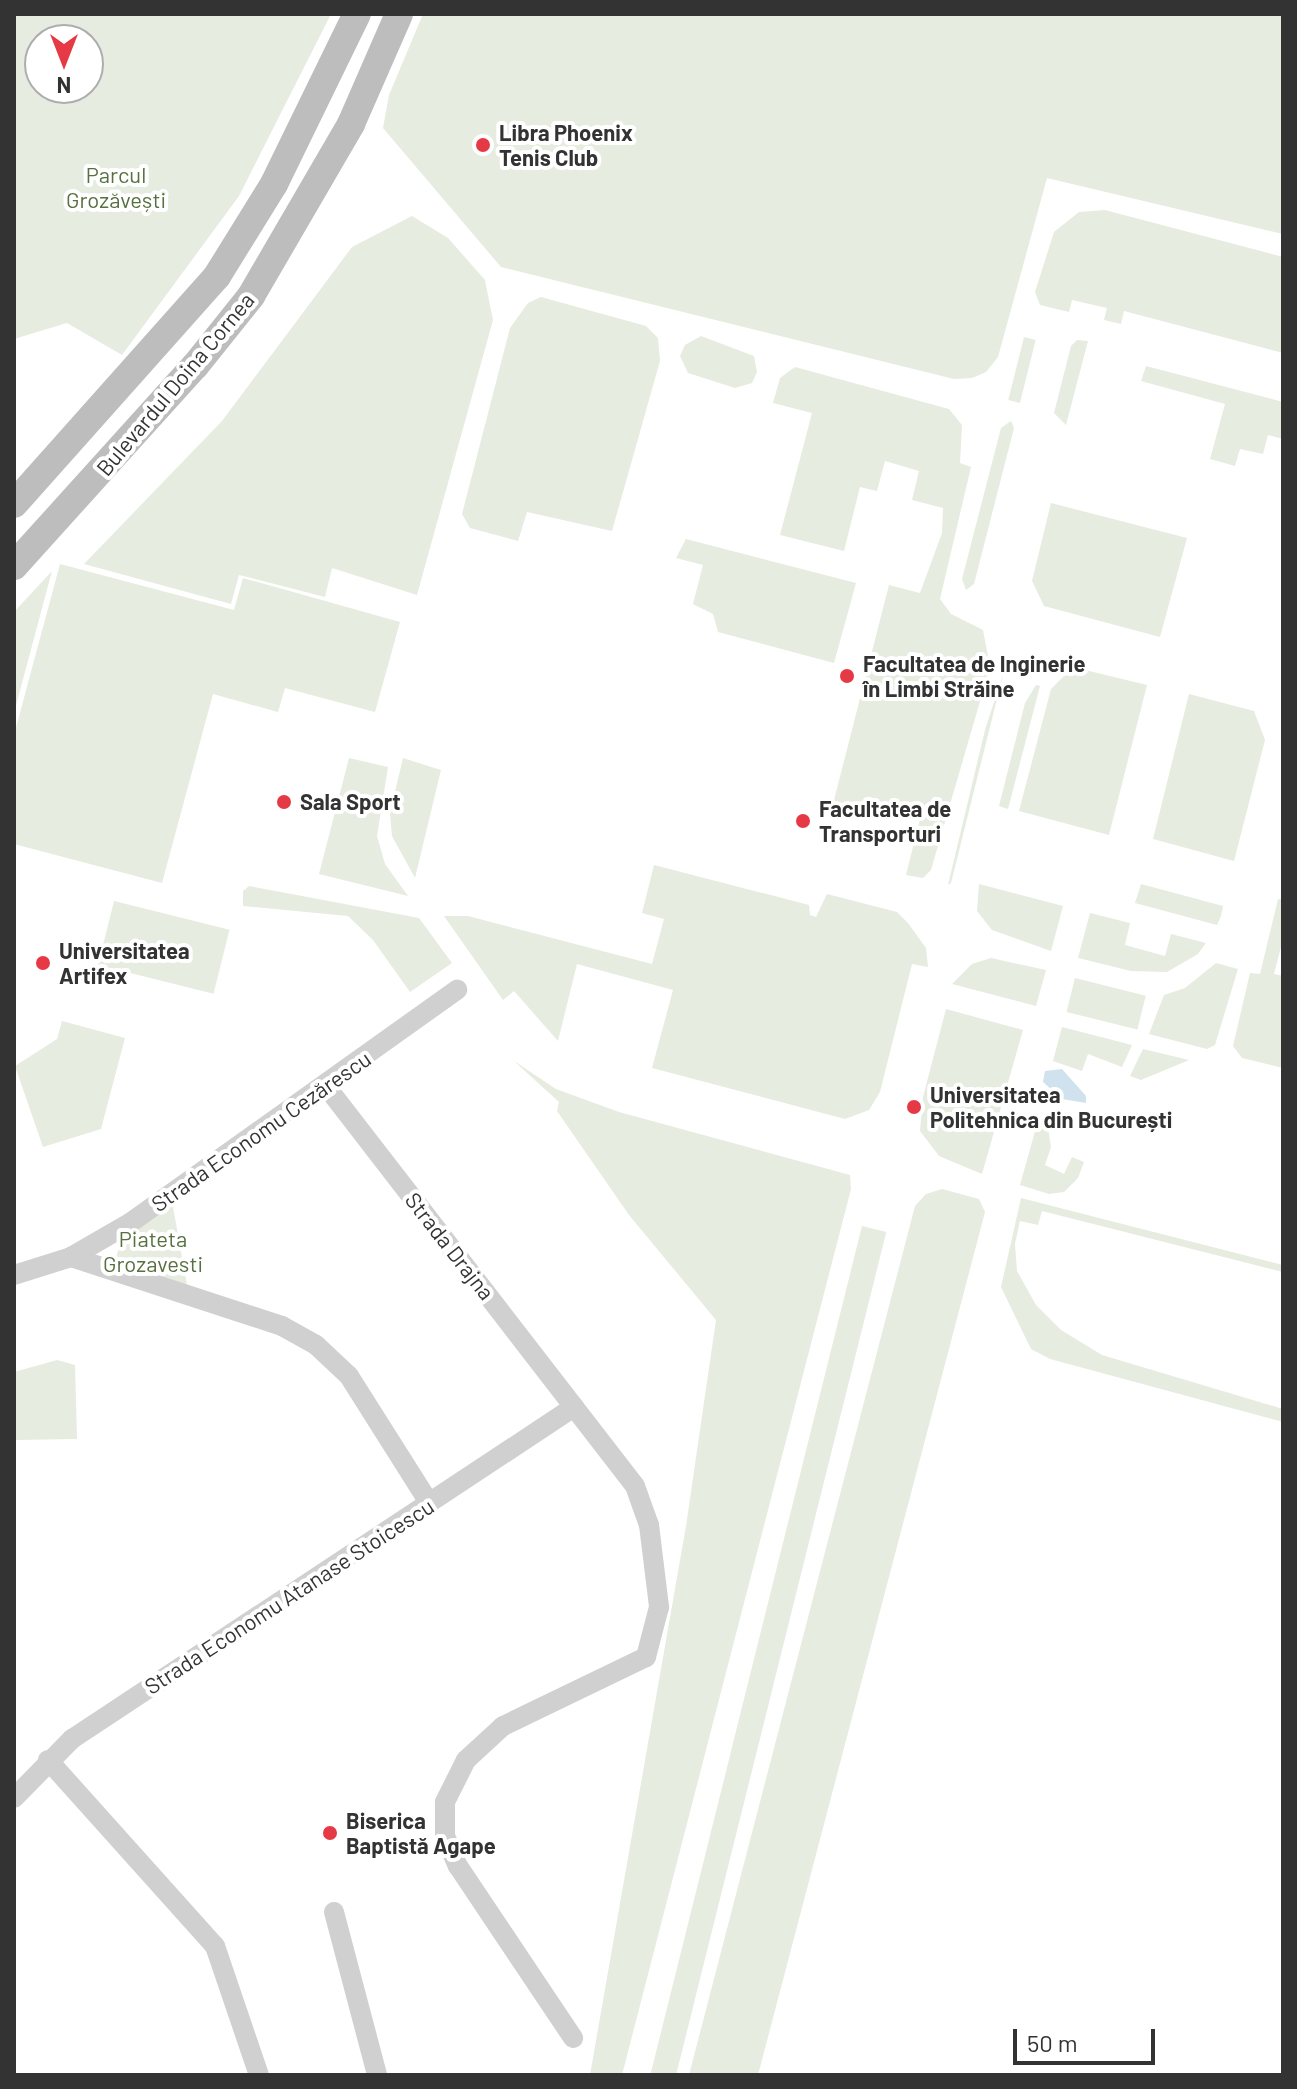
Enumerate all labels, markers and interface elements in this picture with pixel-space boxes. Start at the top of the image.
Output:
north arrow [24,24,104,104]
text: N [57,73,71,99]
place label: Libra Phoenix Tenis Club [499,119,633,170]
marker: Libra Phoenix Tenis Club [474,136,492,154]
park label: Parcul Grozăvești [66,161,166,212]
street label: Bulevardul Doina Cornea [91,287,259,481]
place label: Facultatea de Inginerie în Limbi Străine [863,650,1085,702]
marker: Facultatea de Inginerie în Limbi Străine [838,667,856,685]
place label: Sala Sport [300,789,401,815]
marker: Sala Sport [275,793,293,811]
place label: Facultatea de Transporturi [819,795,951,846]
marker: Facultatea de Transporturi [794,812,812,830]
place label: Universitatea Artifex [59,937,190,988]
marker: Universitatea Artifex [34,954,52,972]
street label: Strada Economu Cezărescu [146,1045,376,1217]
place label: Universitatea Politehnica din București [930,1081,1172,1132]
marker: Universitatea Politehnica din București [905,1098,923,1116]
street label: Strada Drajna [400,1187,500,1305]
park label: Piateta Grozavesti [103,1225,203,1276]
street label: Strada Economu Atanase Stoicescu [139,1492,439,1700]
place label: Biserica Baptistă Agape [346,1807,496,1858]
marker: Biserica Baptistă Agape [321,1824,339,1842]
scale bar [1017,2013,1159,2063]
text: 50 m [1027,2028,1078,2057]

